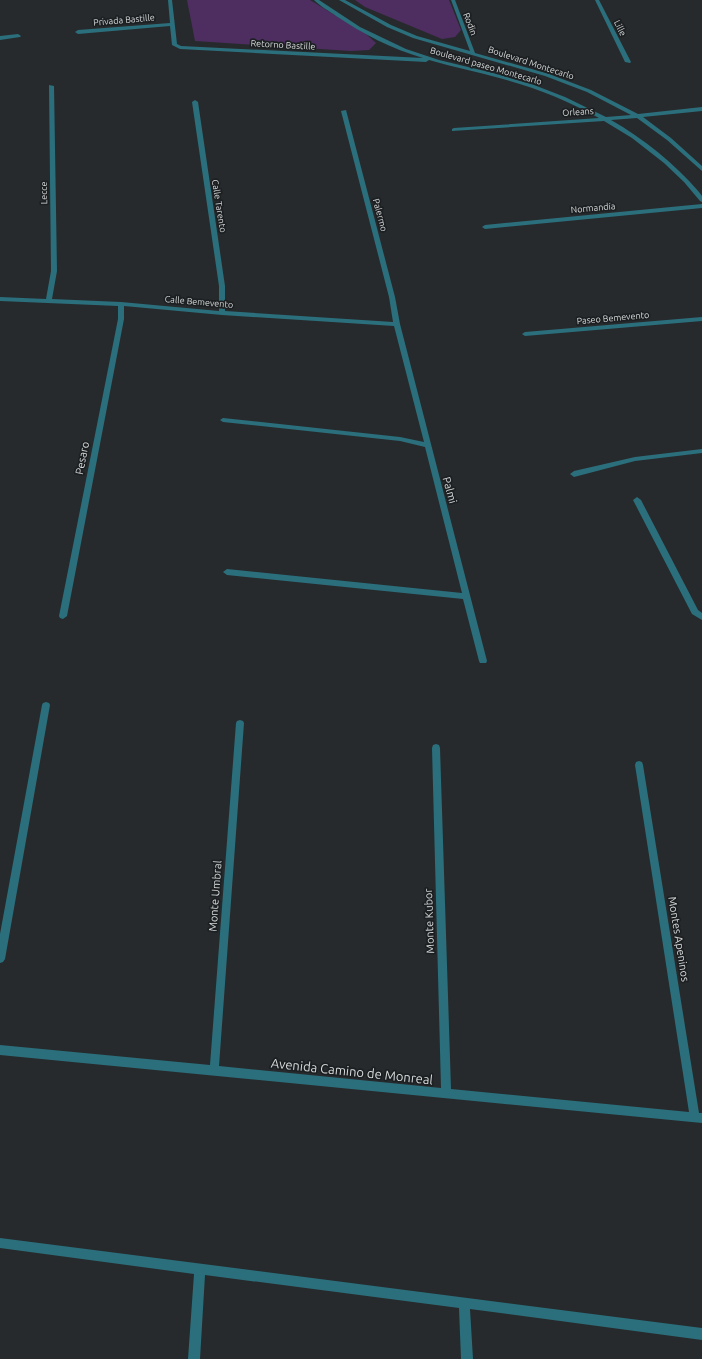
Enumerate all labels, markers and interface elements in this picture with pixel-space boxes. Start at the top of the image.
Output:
street label: Rodin [461,11,479,37]
street label: Privada Bastille [93,12,155,28]
street label: Lille [612,18,628,38]
street label: Retorno Bastille [250,38,316,52]
street label: Boulevard Montecarlo [487,44,575,82]
street label: Boulevard paseo Montecarlo [429,45,543,87]
street label: Orleans [562,106,594,118]
street label: Calle Tarento [210,179,228,233]
street label: Lecce [39,181,49,205]
street label: Palermo [371,197,389,233]
street label: Normandía [570,201,616,215]
street label: Calle Bemevento [164,294,234,310]
street label: Paseo Bemevento [576,310,650,326]
street label: Pesaro [73,440,91,476]
street label: Palmi [441,475,459,505]
street label: Monte Umbral [207,860,223,932]
street label: Monte Kubor [422,887,436,954]
street label: Montes Apeninos [666,896,692,983]
street label: Avenida Camino de Monreal [270,1056,434,1087]

